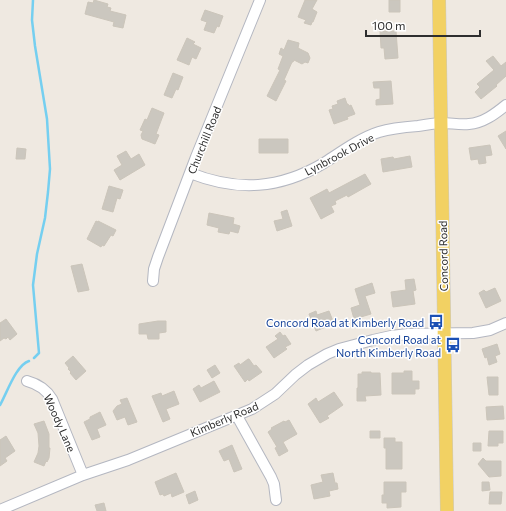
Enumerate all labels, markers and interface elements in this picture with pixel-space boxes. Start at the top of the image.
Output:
scale bar [366,12,480,38]
text: 100 m [372,18,406,32]
street label: Churchill Road [184,104,224,176]
street label: Lynbrook Drive [302,130,376,178]
street label: Concord Road [436,221,450,291]
bus stop icon: Concord Road at Kimberly Road [427,313,445,331]
place label: Concord Road at Kimberly Road [266,316,424,329]
place label: Concord Road at North Kimberly Road [336,333,441,359]
bus stop icon: Concord Road at North Kimberly Road [444,336,462,354]
street label: Woody Lane [41,392,79,454]
street label: Kimberly Road [188,399,260,439]

